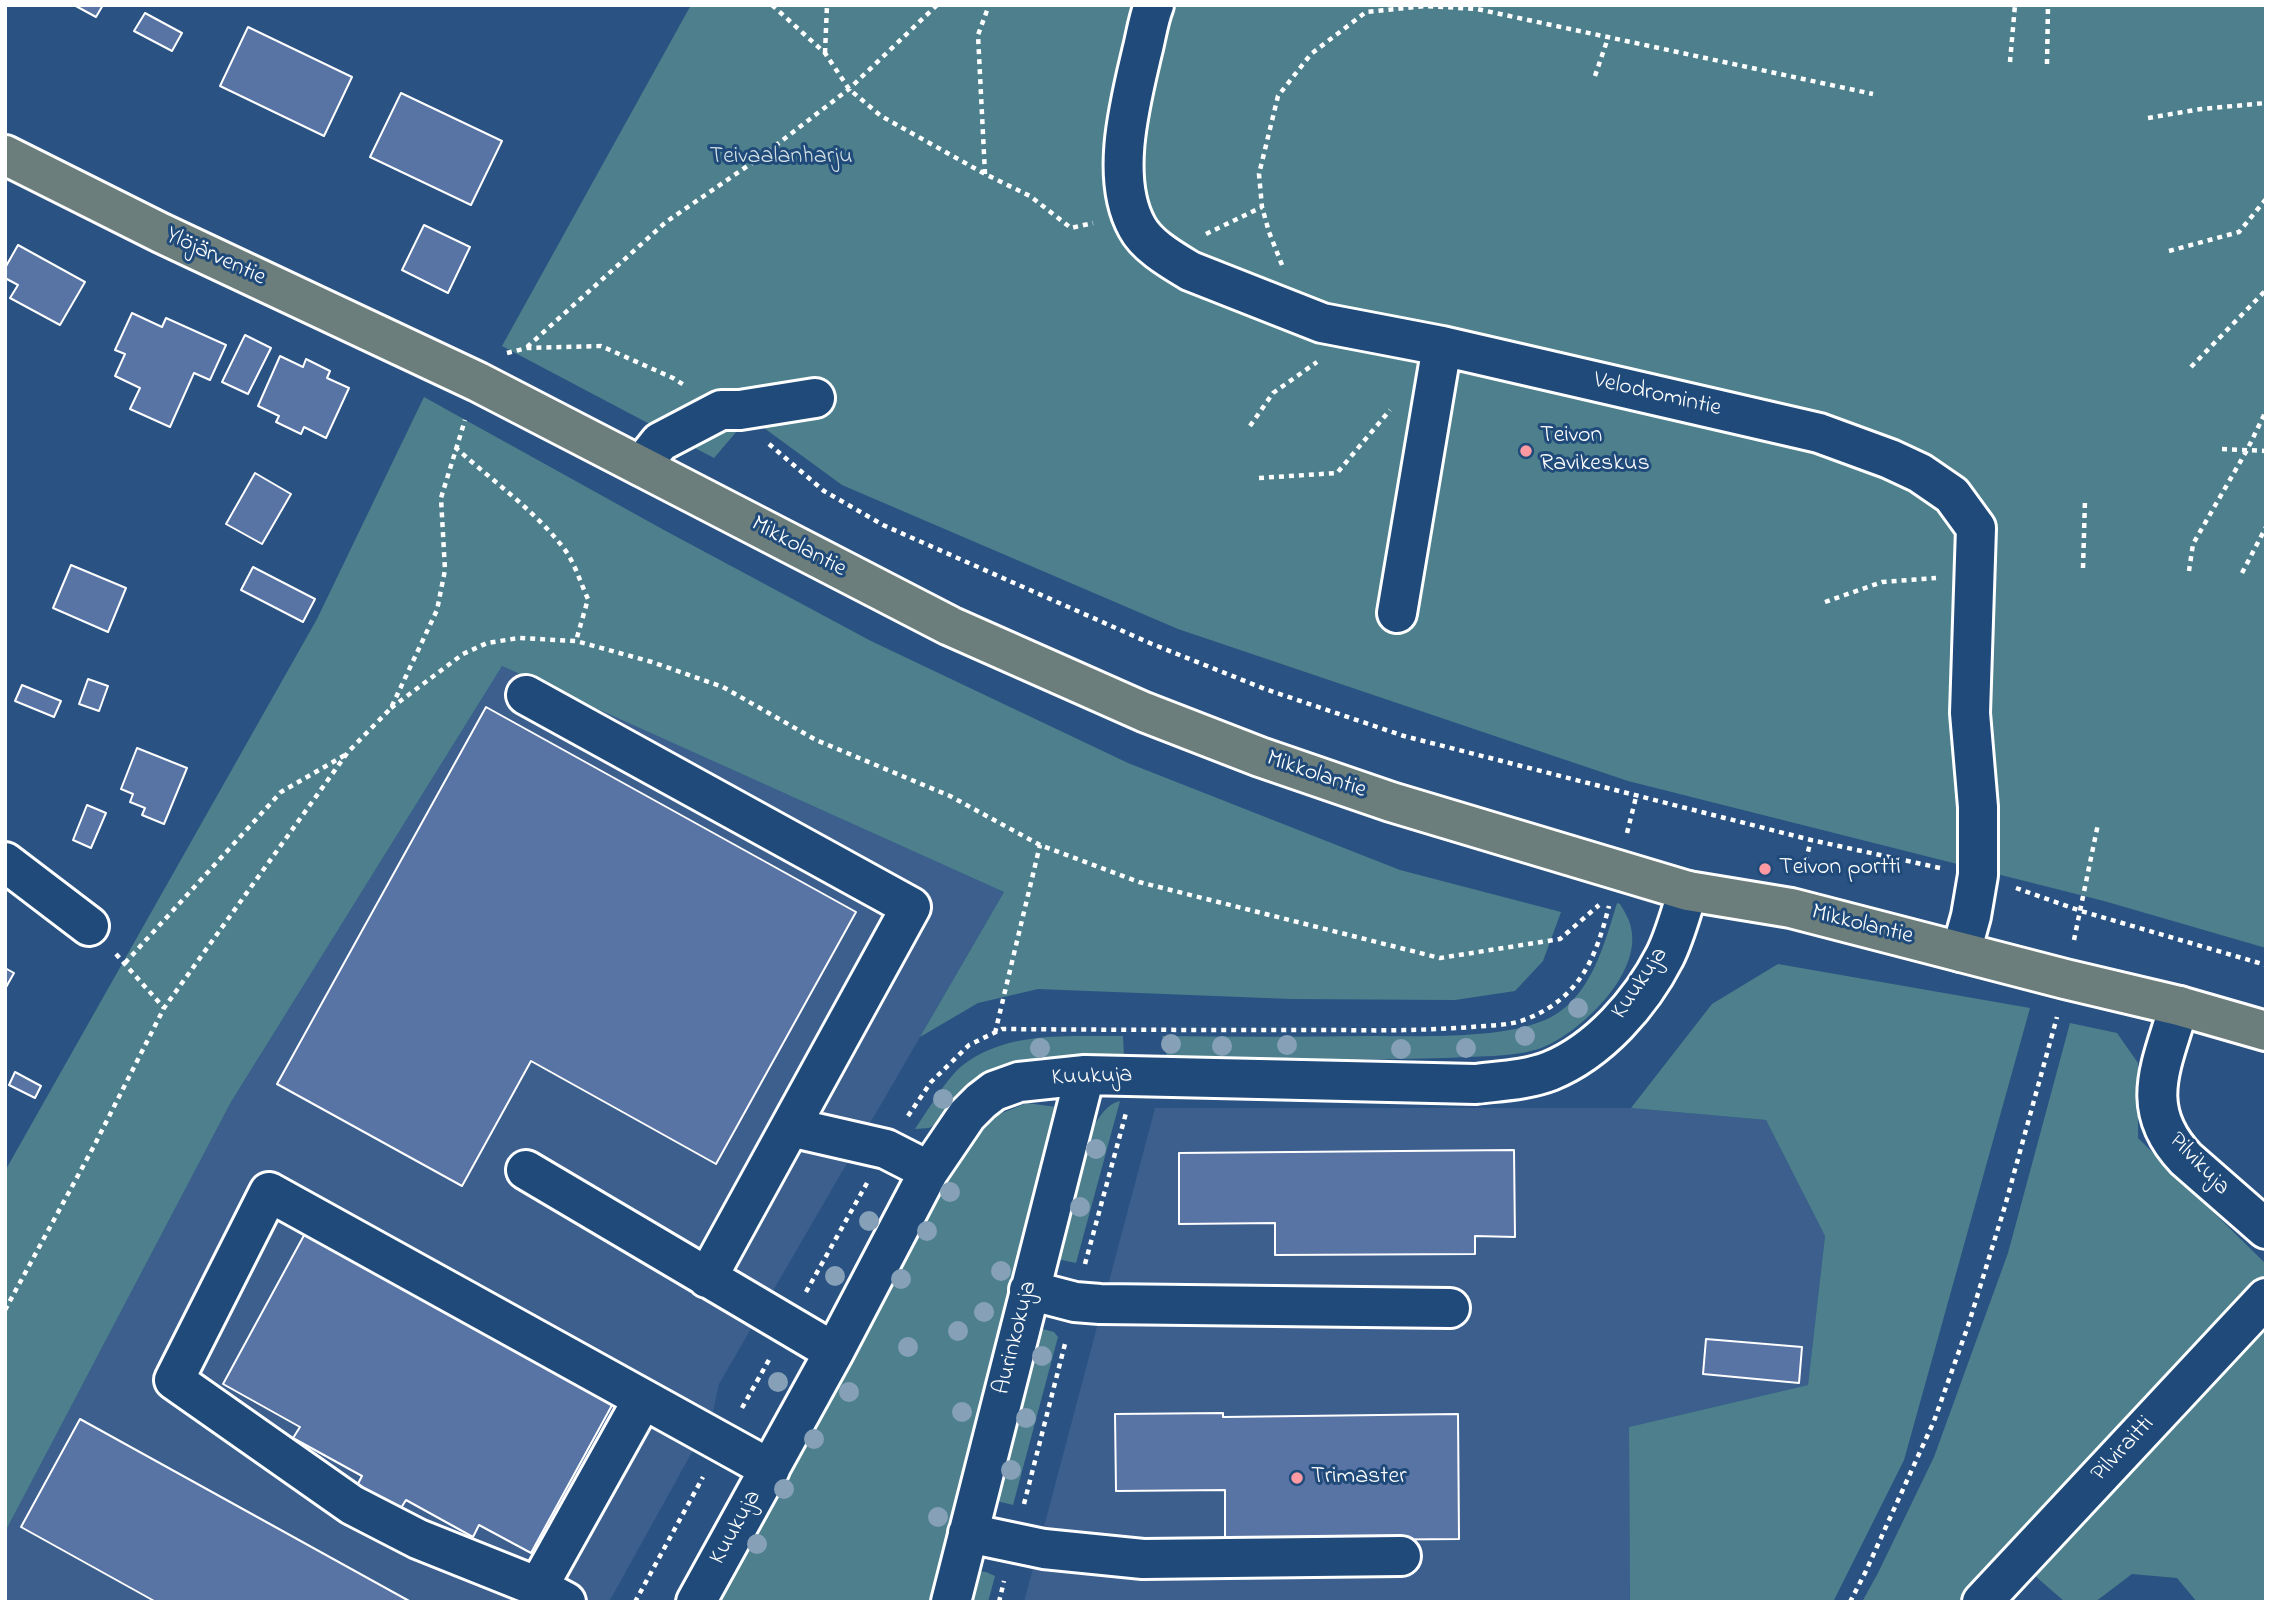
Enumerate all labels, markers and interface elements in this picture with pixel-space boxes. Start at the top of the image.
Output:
park label: Teivaalanharju [709,144,853,172]
street label: Ylöjärventie [160,222,270,294]
street label: Velodromintie [1590,367,1724,425]
place label: Teivon Ravikeskus [1540,423,1650,479]
marker: Teivon Ravikeskus [1518,443,1534,459]
street label: Mikkolantie [745,511,851,585]
street label: Mikkolantie [1262,746,1370,806]
place label: Teivon portti [1779,855,1901,883]
marker: Teivon portti [1757,861,1773,877]
street label: Mikkolantie [1808,899,1916,953]
street label: Kuukuja [1606,942,1676,1026]
street label: Kuukuja [1051,1062,1133,1094]
street label: Pilvikuja [2161,1128,2235,1202]
street label: Aurinkokuja [989,1278,1045,1398]
street label: Pilviraitti [2086,1411,2162,1489]
place label: Trimaster [1311,1464,1407,1492]
marker: Trimaster [1289,1470,1305,1486]
street label: Kuukuja [705,1486,769,1570]

